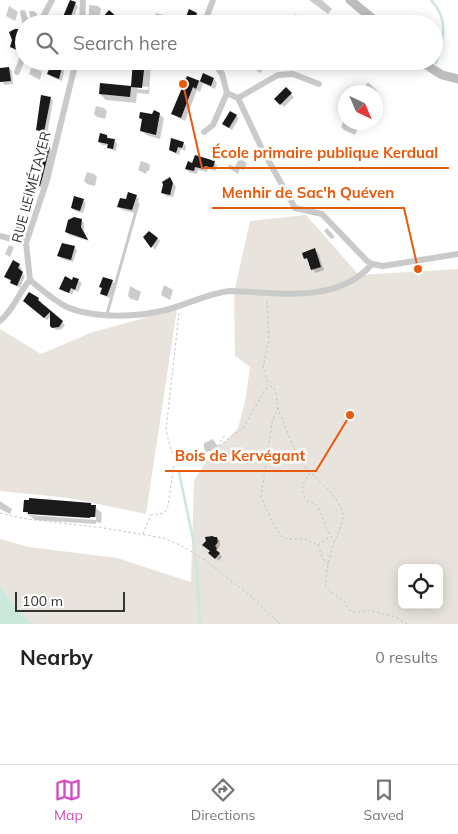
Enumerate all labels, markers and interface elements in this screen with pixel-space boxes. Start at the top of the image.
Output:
search box [15,15,443,70]
icon: search [33,29,61,57]
text: Search here [73,31,177,55]
north arrow [338,85,383,130]
street label: RUE LE MÉTAYER [7,129,55,245]
callout: École primaire publique Kerdual [202,138,449,168]
text: École primaire publique Kerdual [212,143,438,162]
callout: Menhir de Sac'h Quéven [212,178,404,208]
text: Menhir de Sac'h Quéven [222,183,394,202]
callout: Bois de Kervégant [165,441,316,471]
text: Bois de Kervégant [175,446,305,465]
map controls [398,564,443,609]
button: locate [398,564,443,609]
scale bar [15,589,125,612]
text: 100 m [22,592,63,610]
text: Nearby [20,644,93,670]
text: 0 results [375,647,438,667]
tab: Map [54,776,83,824]
tab: Directions [191,776,256,824]
tab: Saved [364,776,404,824]

